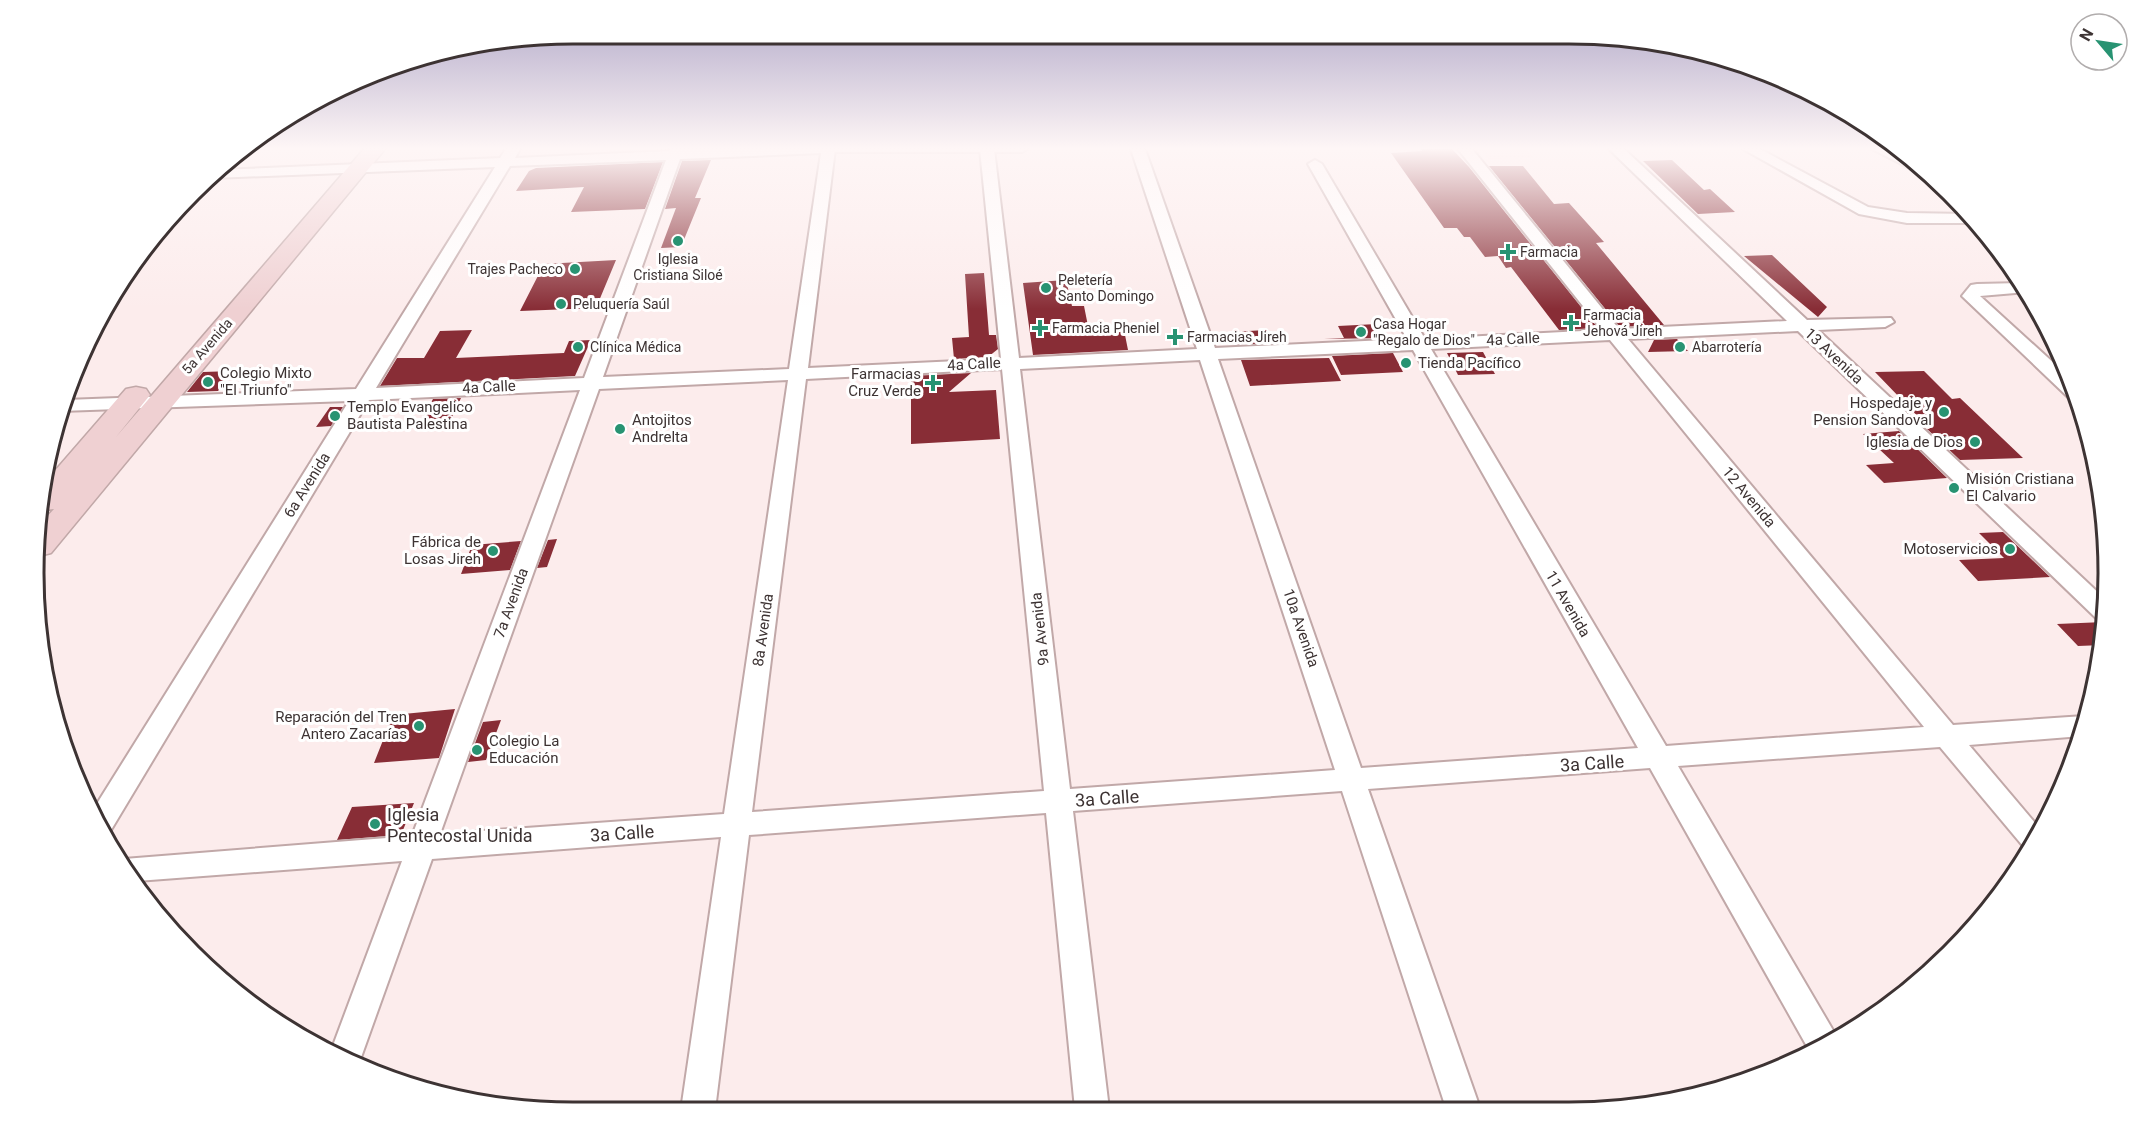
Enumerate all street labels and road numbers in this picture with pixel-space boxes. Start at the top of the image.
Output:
street label: 5a Avenida [178,315,236,377]
street label: 13 Avenida [1801,324,1867,388]
street label: 4a Calle [1486,329,1540,349]
street label: 4a Calle [947,354,1001,374]
street label: 4a Calle [462,377,516,397]
street label: 6a Avenida [280,449,334,521]
street label: 12 Avenida [1718,463,1780,531]
street label: 7a Avenida [490,565,532,641]
street label: 11 Avenida [1542,568,1594,640]
street label: 10a Avenida [1279,586,1323,670]
street label: 8a Avenida [749,592,777,668]
street label: 9a Avenida [1027,592,1053,666]
street label: 3a Calle [1559,750,1625,776]
street label: 3a Calle [1074,785,1140,811]
street label: 3a Calle [589,820,655,846]

